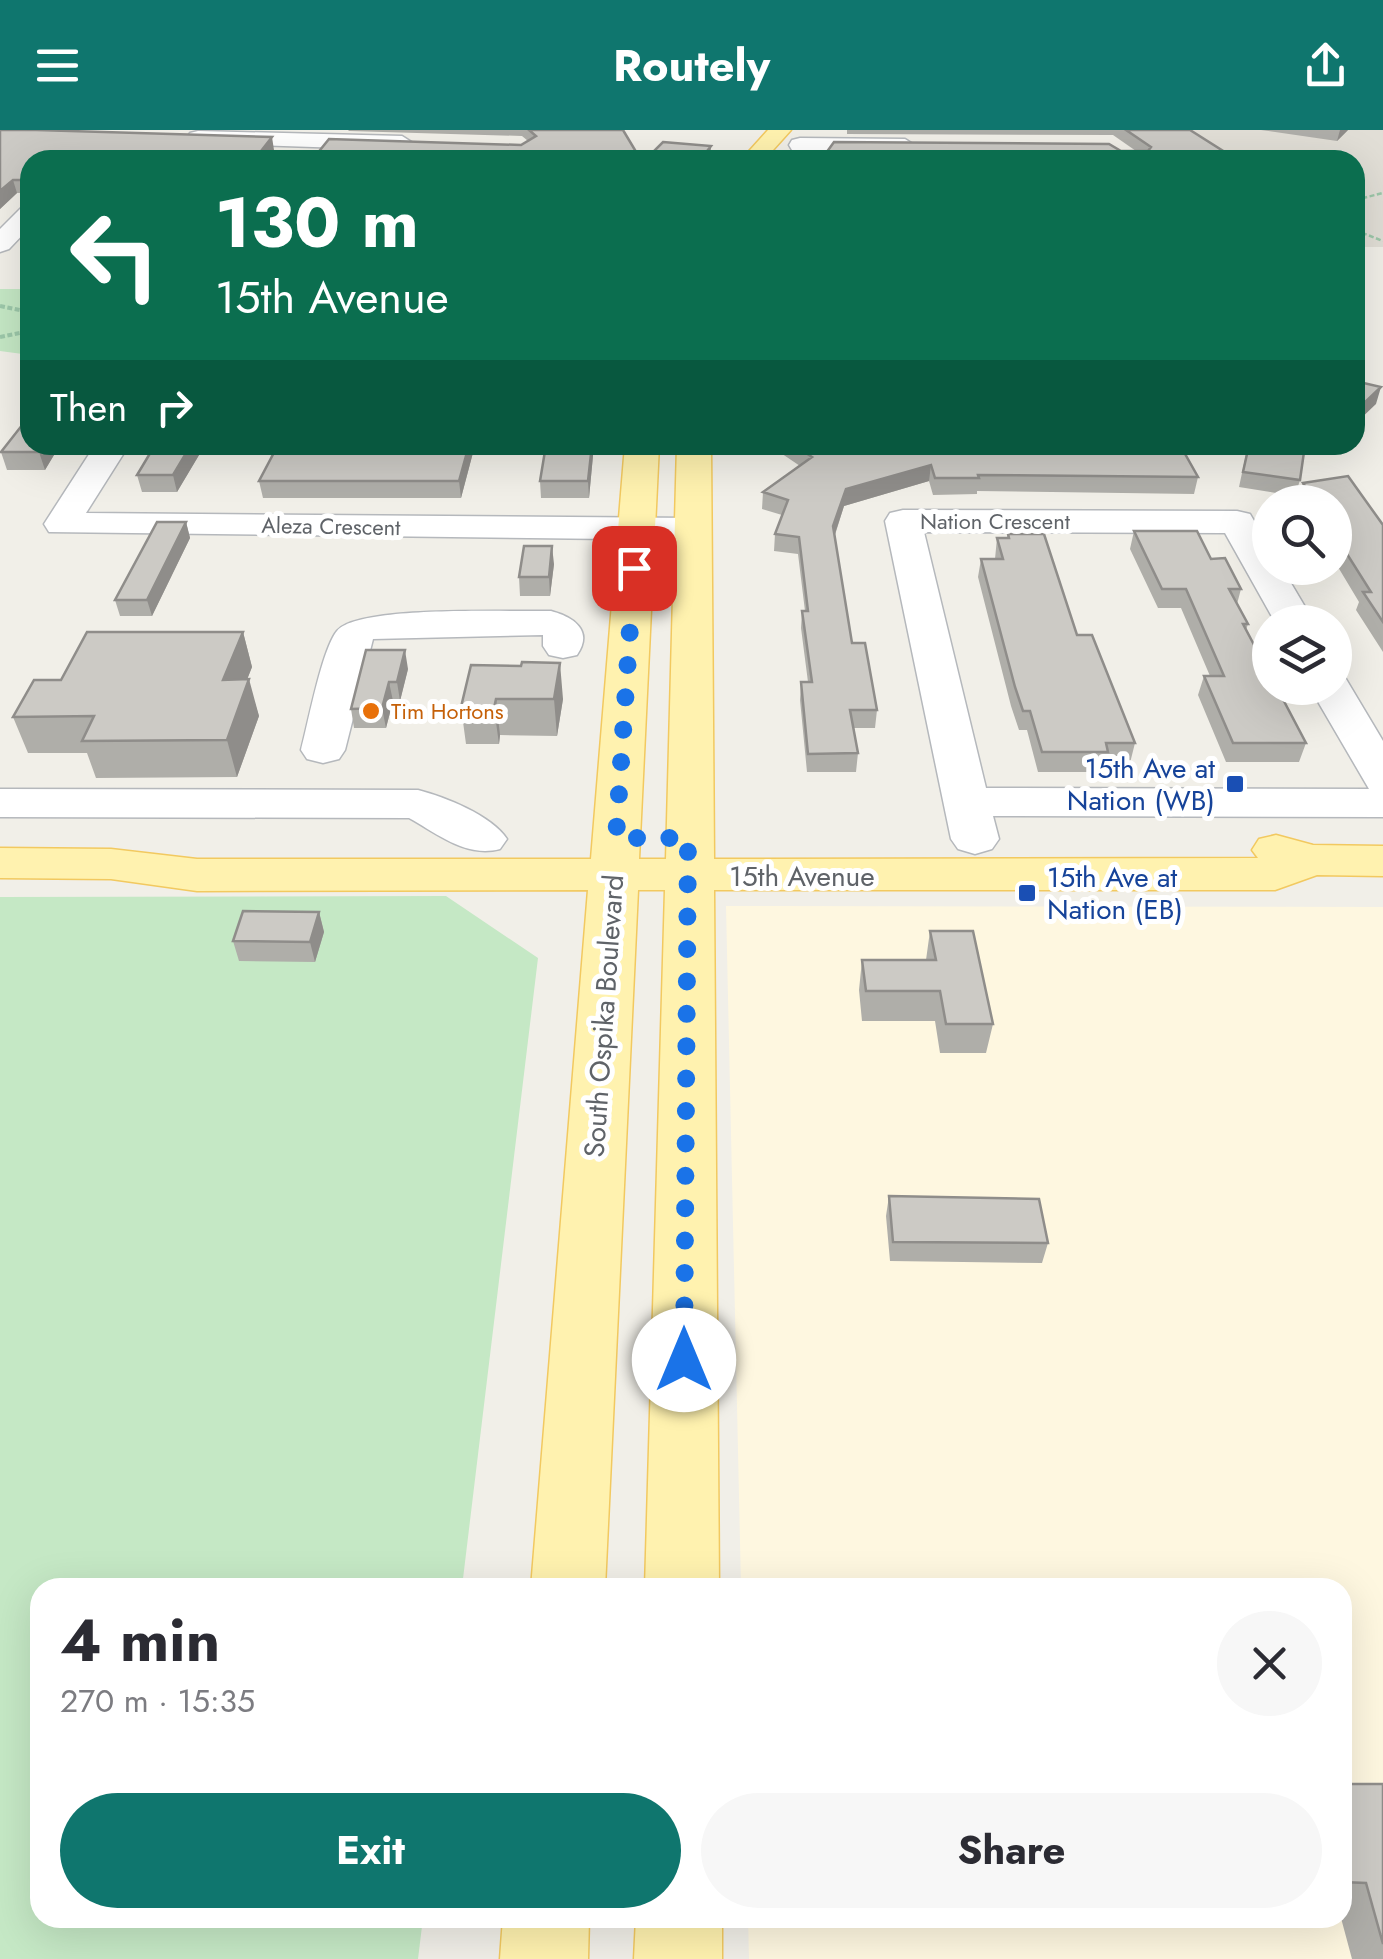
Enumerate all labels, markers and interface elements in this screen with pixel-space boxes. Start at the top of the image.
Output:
text: Routely [613,33,770,98]
icon: menu [30,38,85,93]
icon: share [1298,38,1353,93]
text: 130 m [215,172,419,273]
icon: left [50,190,180,320]
text: 15th Avenue [215,265,449,330]
text: Then [50,380,127,435]
icon: right [147,380,202,435]
map controls [1252,485,1352,705]
button: search [1252,485,1352,585]
street label: Nation Crescent [920,505,1071,537]
street label: Aleza Crescent [261,509,402,543]
pin [592,526,677,611]
icon: arrive [607,541,662,596]
button: layers [1252,605,1352,705]
place label: Tim Hortons [391,695,504,727]
marker: Tim Hortons [360,700,382,722]
place label: 15th Ave at Nation (WB) [1067,748,1215,821]
marker: 15th Ave at Nation (WB) [1224,773,1246,795]
street label: 15th Avenue [729,856,875,897]
place label: 15th Ave at Nation (EB) [1047,857,1183,930]
street label: South Ospika Boulevard [574,873,634,1159]
marker: 15th Ave at Nation (EB) [1016,882,1038,904]
position arrow [632,1308,736,1412]
text: 4 min [60,1597,220,1684]
button: close [1217,1611,1322,1716]
text: 270 m · 15:35 [60,1678,255,1724]
button: Exit [60,1793,681,1908]
button: Share [701,1793,1322,1908]

